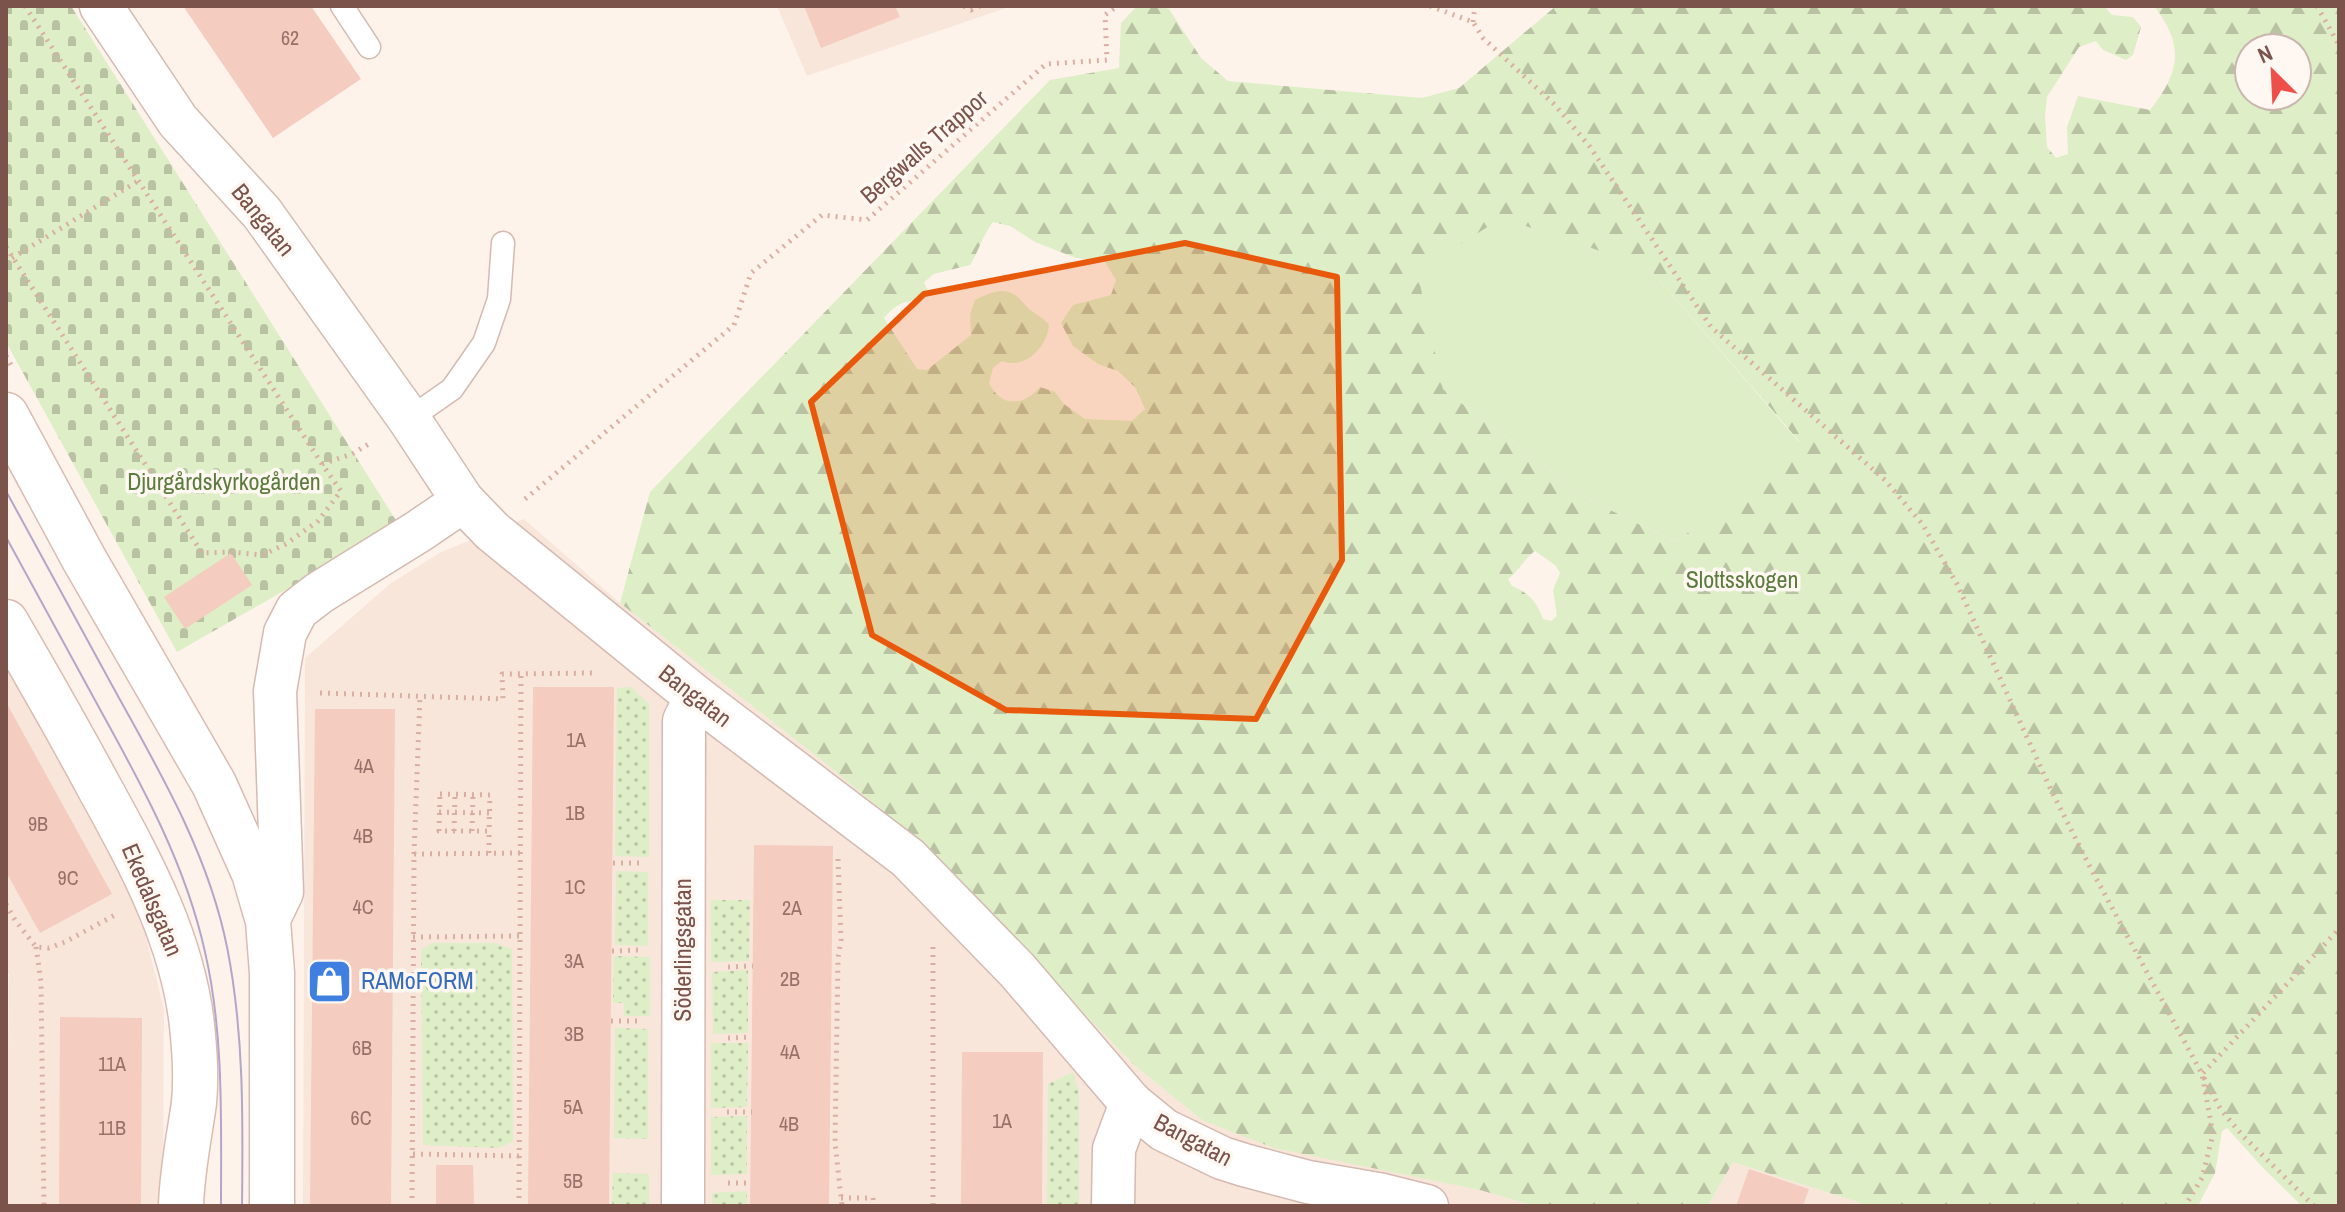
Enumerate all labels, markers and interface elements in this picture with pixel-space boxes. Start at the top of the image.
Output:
house number: 62 [281,24,299,51]
north arrow [2233,32,2313,112]
text: N [2253,37,2277,70]
street label: Bergwalls Trappor [853,82,994,210]
street label: Bangatan [225,177,303,262]
park label: Djurgårdskyrkogården [127,465,321,497]
park label: Slottsskogen [1686,563,1798,595]
street label: Bangatan [653,657,739,734]
house number: 1A [566,726,586,753]
house number: 4A [354,752,374,779]
house number: 1B [565,799,585,826]
house number: 9B [28,810,48,837]
house number: 4B [353,822,373,849]
street label: Ekedalsgatan [115,838,191,961]
house number: 9C [58,864,79,891]
house number: 1C [565,873,586,900]
street label: Söderlingsgatan [666,878,698,1022]
house number: 4C [353,893,374,920]
house number: 2A [782,894,802,921]
house number: 3A [564,947,584,974]
shop icon: RAMoFORM [306,957,354,1005]
place label: RAMoFORM [361,964,474,996]
house number: 2B [780,965,800,992]
house number: 3B [564,1020,584,1047]
house number: 6B [352,1034,372,1061]
house number: 4A [780,1038,800,1065]
house number: 11A [98,1050,126,1077]
house number: 5A [563,1093,583,1120]
house number: 6C [351,1104,372,1131]
street label: Bangatan [1149,1105,1238,1173]
house number: 1A [992,1107,1012,1134]
house number: 4B [779,1110,799,1137]
house number: 11B [98,1114,126,1141]
house number: 5B [563,1167,583,1194]

